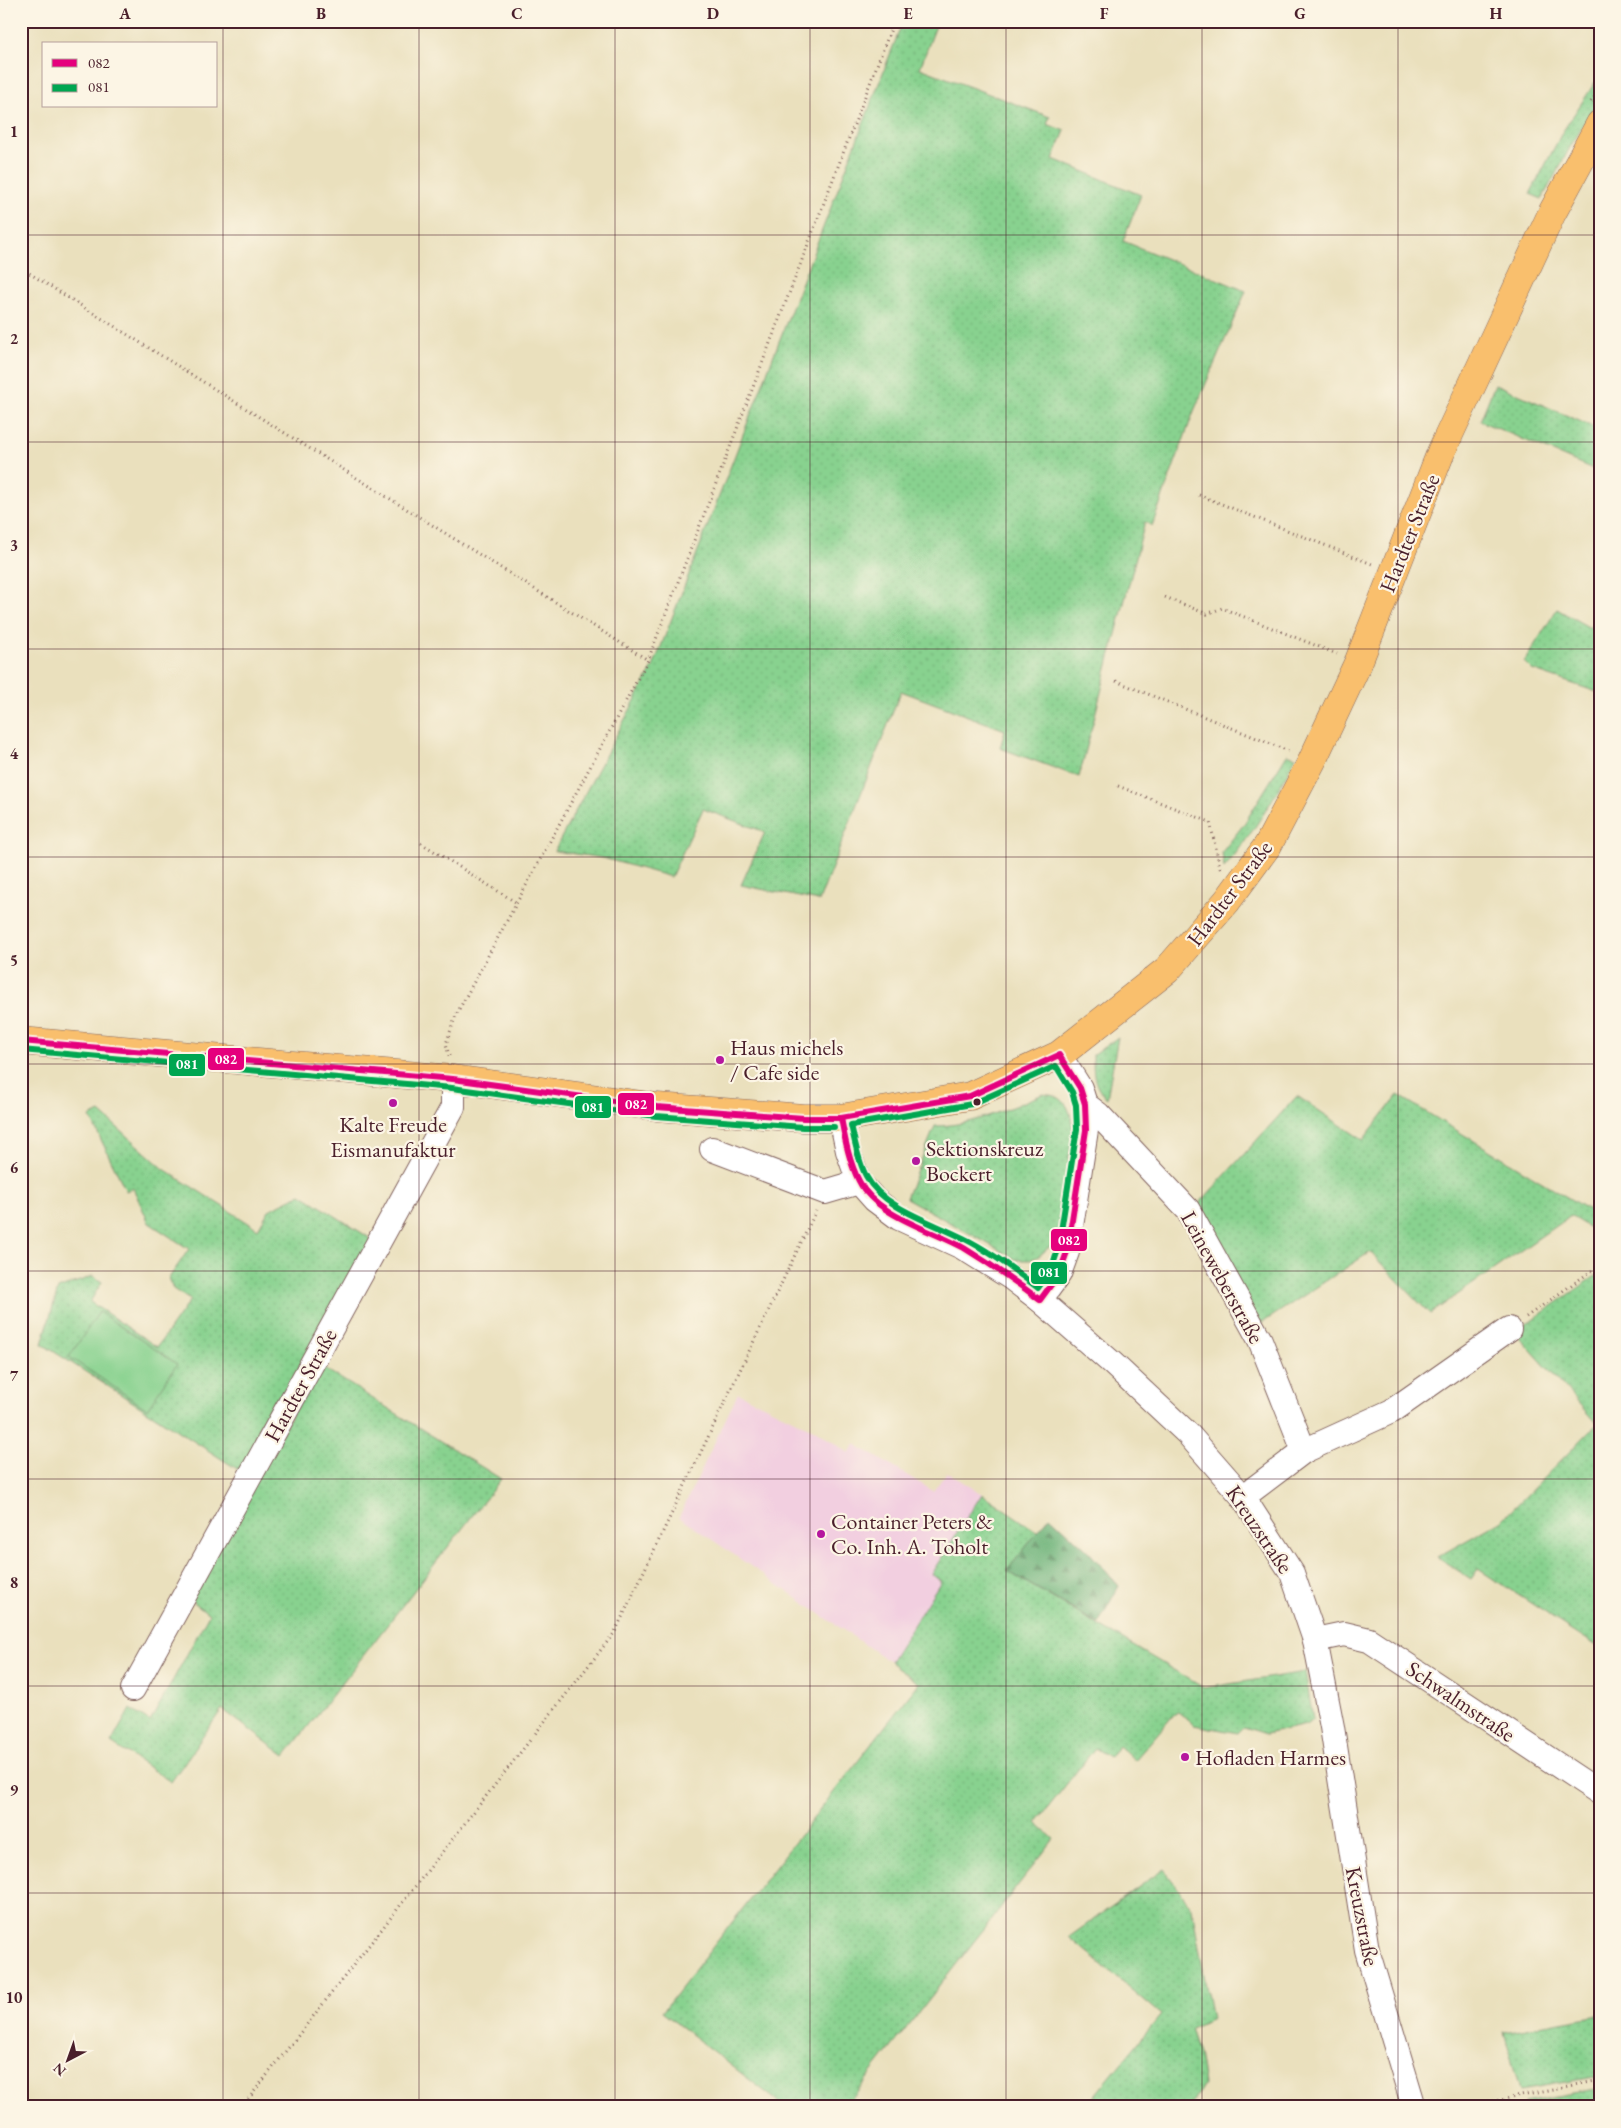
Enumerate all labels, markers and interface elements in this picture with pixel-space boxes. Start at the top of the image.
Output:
text: A [118,3,131,24]
text: B [316,3,326,24]
text: C [511,3,523,24]
text: D [707,3,719,24]
text: E [903,3,913,24]
text: F [1100,3,1109,24]
text: G [1294,3,1306,24]
text: H [1490,3,1503,24]
legend [42,42,218,108]
text: 082 [88,53,110,72]
text: 081 [88,77,110,96]
text: 1 [10,121,18,142]
text: 2 [10,328,19,349]
street label: Hardter Straße [1373,469,1447,597]
text: 3 [10,535,18,556]
text: 4 [10,743,19,764]
street label: Hardter Straße [1180,834,1279,952]
text: 5 [10,950,18,971]
place label: Haus michels / Cafe side [730,1033,843,1087]
line badge: 082 [207,1047,245,1071]
text: 082 [215,1050,238,1068]
line badge: 081 [168,1053,206,1077]
marker: Haus michels / Cafe side [714,1054,726,1066]
text: 081 [176,1055,198,1073]
line badge: 082 [617,1092,655,1116]
line badge: 081 [574,1095,612,1119]
text: 082 [625,1095,648,1113]
marker: Kalte Freude Eismanufaktur [387,1097,399,1109]
unlabelled marker [972,1097,982,1107]
text: 081 [582,1098,604,1116]
place label: Kalte Freude Eismanufaktur [330,1110,456,1164]
place label: Sektionskreuz Bockert [926,1134,1044,1188]
marker: Sektionskreuz Bockert [910,1155,922,1167]
text: 6 [10,1157,19,1178]
street label: Leineweberstraße [1174,1206,1271,1349]
line badge: 082 [1050,1228,1088,1252]
text: 082 [1058,1231,1081,1249]
line badge: 081 [1030,1261,1068,1285]
text: 081 [1038,1263,1060,1281]
street label: Hardter Straße [257,1323,344,1447]
text: 7 [10,1365,19,1386]
street label: Kreuzstraße [1219,1479,1300,1579]
place label: Container Peters & Co. Inh. A. Toholt [831,1507,993,1561]
marker: Container Peters & Co. Inh. A. Toholt [815,1528,827,1540]
text: 8 [10,1572,18,1593]
street label: Schwalmstraße [1401,1654,1521,1749]
place label: Hofladen Harmes [1195,1743,1346,1772]
marker: Hofladen Harmes [1179,1751,1191,1763]
text: 9 [10,1779,19,1800]
street label: Kreuzstraße [1339,1864,1386,1969]
text: 10 [6,1987,23,2008]
north arrow [42,2036,92,2086]
text: N [49,2059,70,2080]

